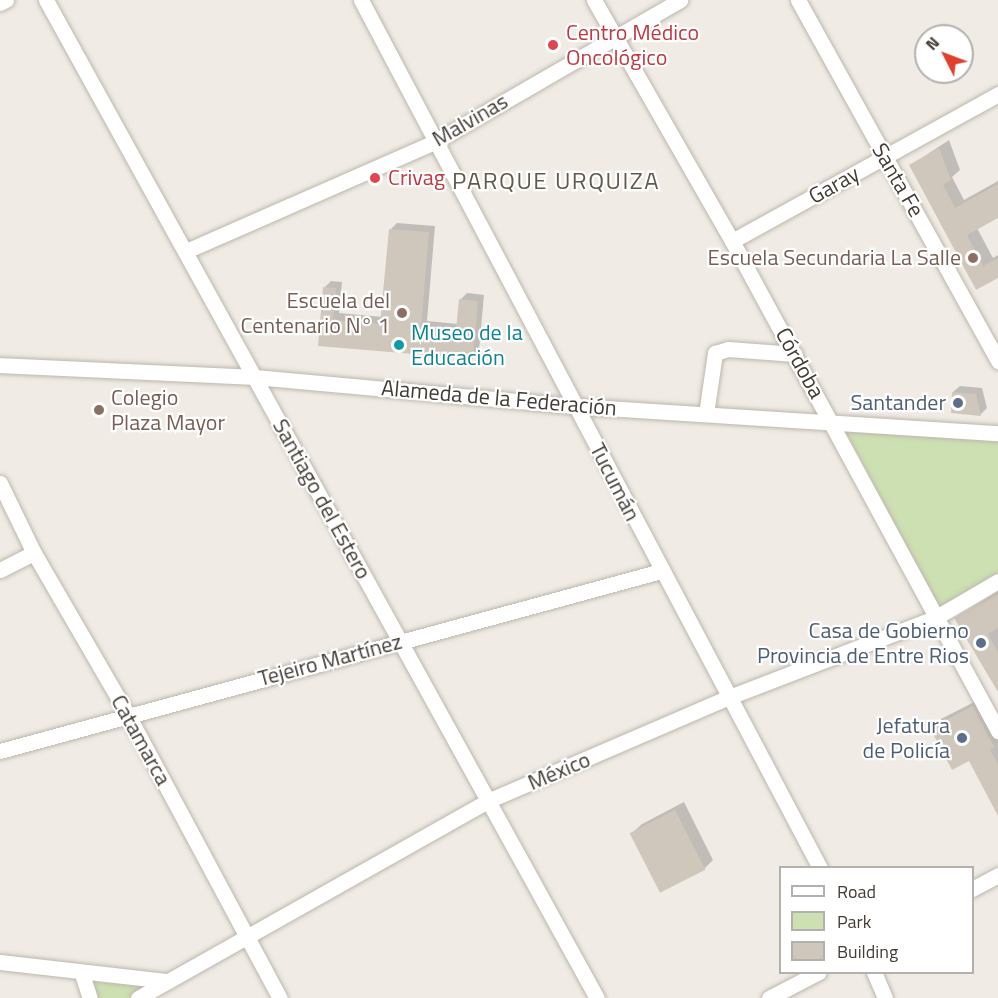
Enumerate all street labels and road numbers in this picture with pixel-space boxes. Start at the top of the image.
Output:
street label: Malvinas [427,88,513,152]
street label: Santa Fe [866,139,930,221]
street label: Garay [804,160,864,210]
street label: Córdoba [770,323,830,403]
street label: Alameda de la Federación [380,375,618,421]
street label: Santiago del Estero [267,414,377,584]
street label: Tucumán [584,439,646,525]
street label: Tejeiro Martínez [255,628,405,692]
street label: Catamarca [105,690,177,790]
street label: México [524,746,594,796]

